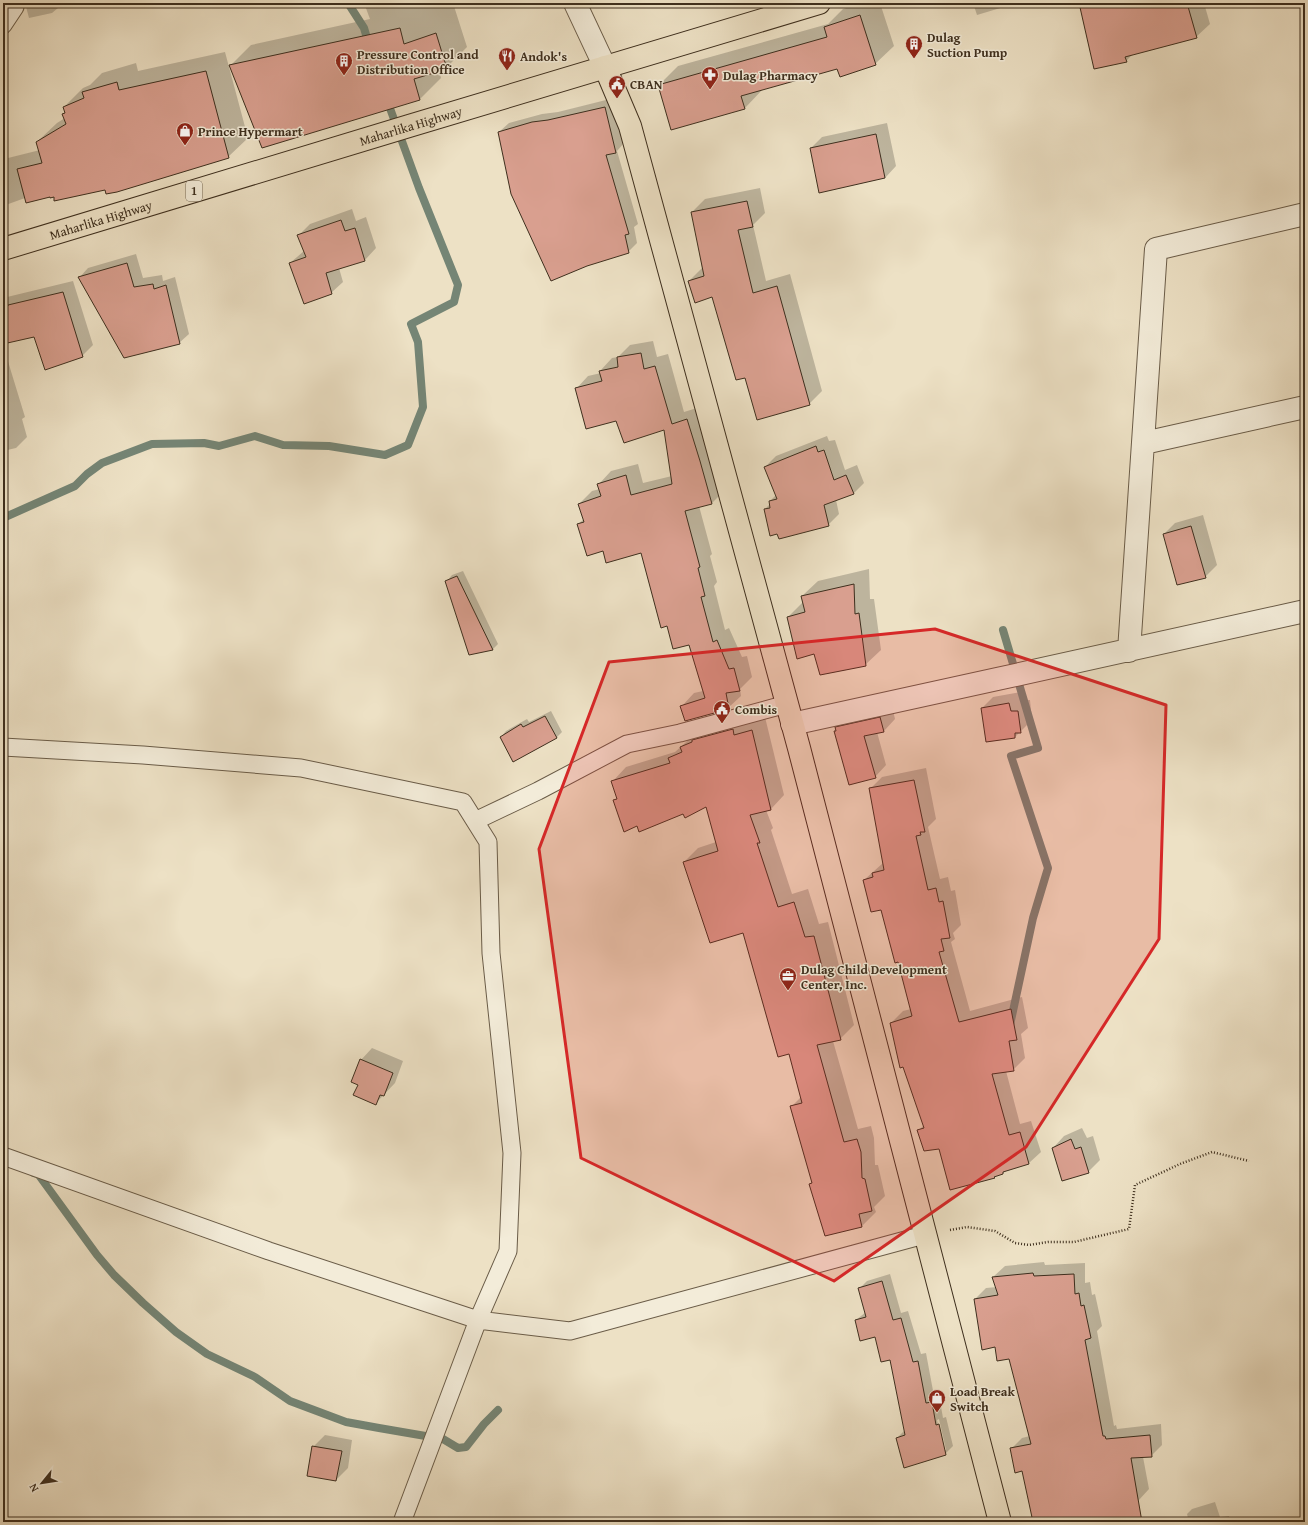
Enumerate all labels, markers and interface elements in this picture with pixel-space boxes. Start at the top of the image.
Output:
place label: Dulag Suction Pump [927,28,1008,62]
building icon: Dulag Suction Pump [904,34,924,59]
place label: Pressure Control and Distribution Office [357,45,479,79]
restaurant icon: Andok's [497,46,517,71]
place label: Andok's [520,47,567,66]
building icon: Pressure Control and Distribution Office [334,51,354,76]
pharmacy icon: Dulag Pharmacy [700,65,720,90]
place label: Dulag Pharmacy [723,66,818,85]
public building icon: CBAN [607,74,627,99]
place label: CBAN [630,75,663,94]
street label: Maharlika Highway [357,101,465,150]
shop icon: Prince Hypermart [175,121,195,146]
place label: Prince Hypermart [198,122,303,141]
road number: 1 [186,181,202,201]
street label: Maharlika Highway [47,195,155,244]
public building icon: Combis [712,699,732,724]
place label: Combis [735,700,778,719]
place label: Dulag Child Development Center, Inc. [801,960,947,994]
office icon: Dulag Child Development Center, Inc. [778,966,798,991]
place label: Load Break Switch [950,1382,1016,1416]
shop icon: Load Break Switch [927,1388,947,1413]
north arrow [22,1463,62,1503]
text: N [24,1480,42,1495]

